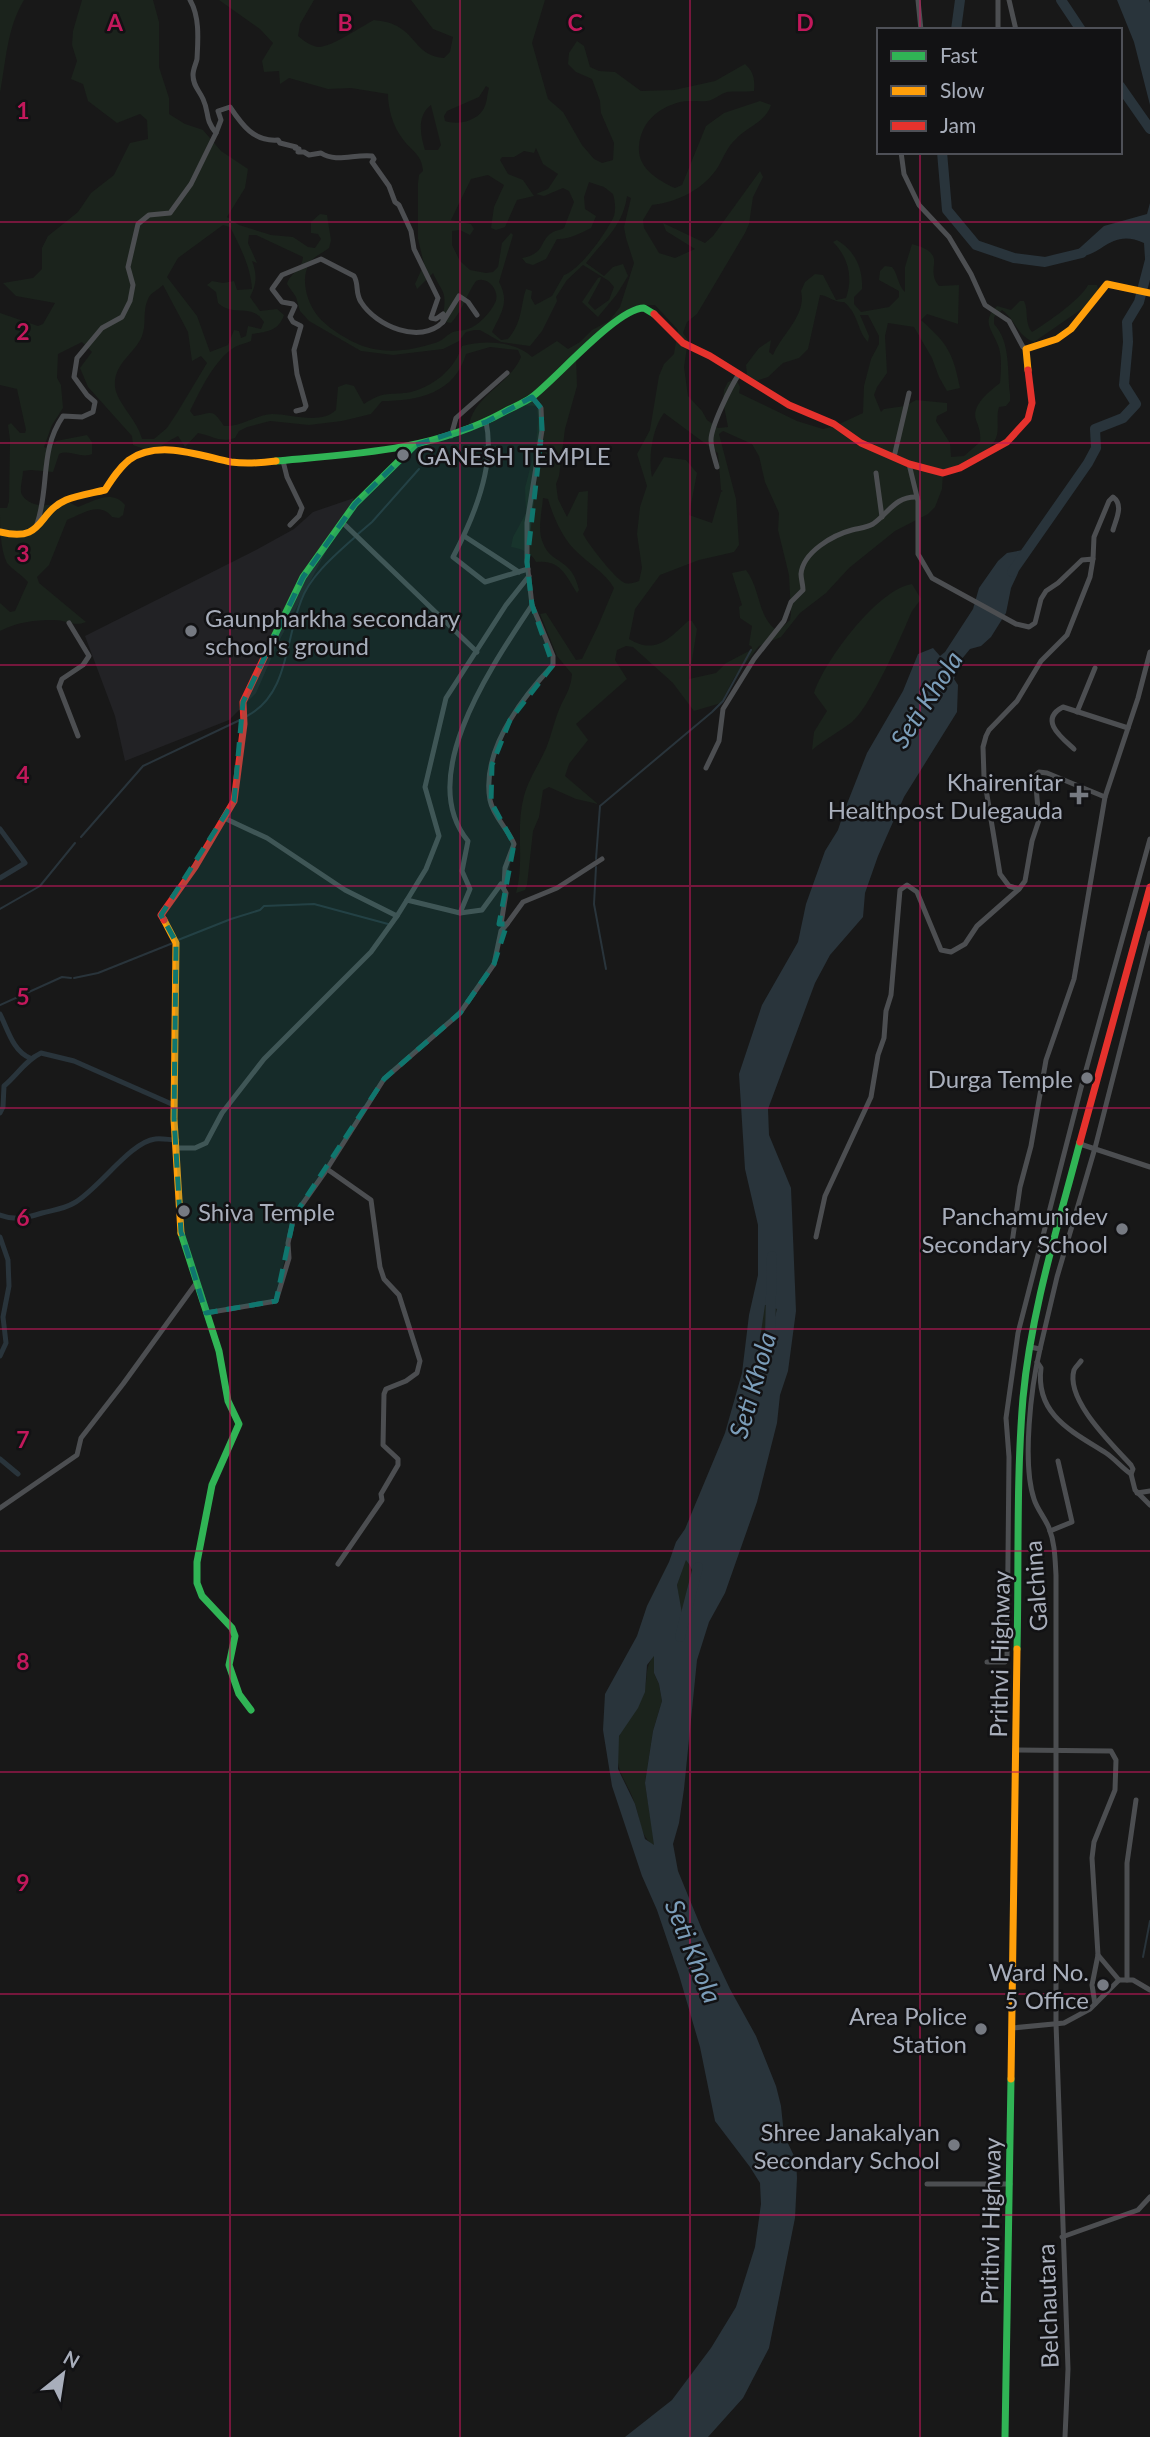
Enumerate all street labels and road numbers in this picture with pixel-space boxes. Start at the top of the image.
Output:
street label: Galchina [1017,1540,1053,1632]
street label: Prithvi Highway [983,1570,1015,1738]
street label: Prithvi Highway [974,2137,1006,2305]
street label: Belchautara [1030,2243,1064,2369]

